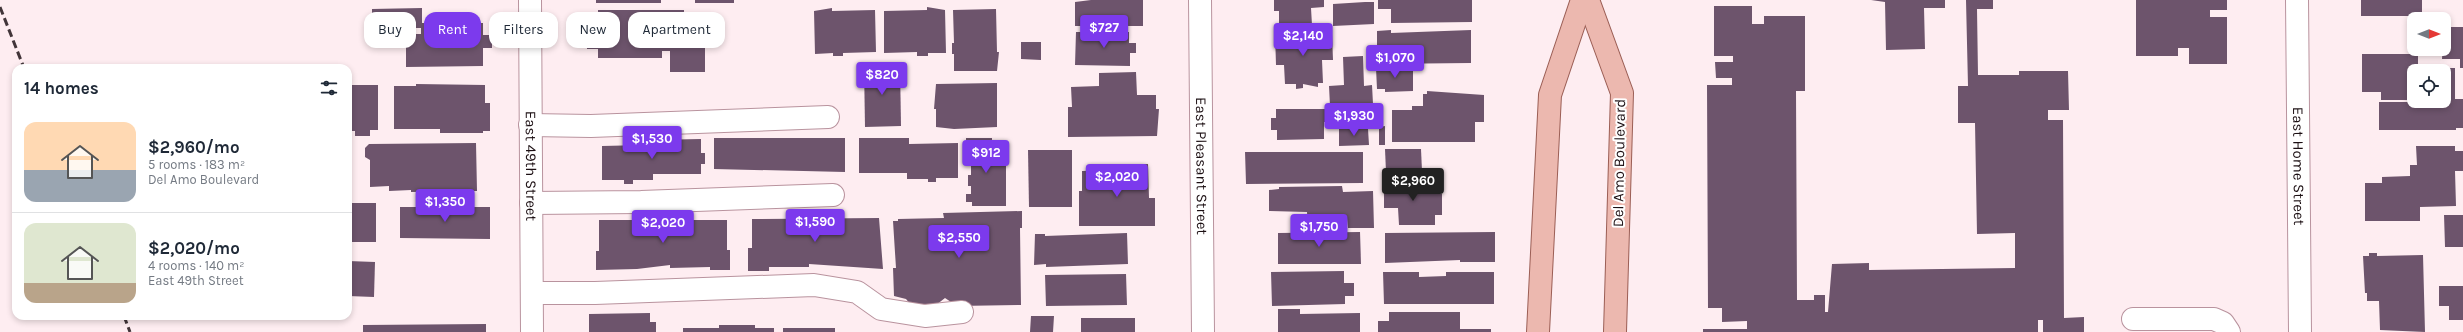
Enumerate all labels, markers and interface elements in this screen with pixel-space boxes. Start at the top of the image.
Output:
chip: Buy [364,12,416,48]
chip: Rent [424,12,481,48]
chip: Filters [489,12,558,48]
chip: New [566,12,620,48]
chip: Apartment [628,12,725,48]
north arrow [2407,12,2451,56]
map controls [2407,12,2451,108]
pin: $727 [1080,15,1128,49]
text: $727 [1089,20,1119,35]
pin: $2,140 [1270,23,1336,57]
text: $2,140 [1283,28,1323,43]
pin: $1,070 [1362,45,1428,79]
text: $1,070 [1375,50,1415,65]
pin: $820 [858,62,906,96]
button: locate [2407,64,2451,108]
text: $820 [865,67,899,82]
icon: filters [318,77,340,99]
text: 14 homes [24,78,99,98]
street label: East Pleasant Street [1192,97,1211,235]
street label: Del Amo Boulevard [1609,99,1629,227]
pin: $1,930 [1321,103,1387,137]
street label: East Home Street [2289,107,2308,226]
text: $1,930 [1333,108,1375,123]
street label: East 49th Street [522,111,540,222]
pin: $1,530 [619,126,685,160]
text: $1,530 [632,131,672,146]
text: $2,960/mo [148,137,240,157]
icon: home [56,138,104,186]
pin: $912 [962,140,1010,174]
text: $912 [971,145,1001,160]
text: 5 rooms · 183 m² [148,157,245,172]
pin: $2,020 [1084,164,1150,198]
pin: $2,960 [1380,168,1446,202]
text: $2,020 [1095,169,1139,184]
text: Del Amo Boulevard [148,172,259,187]
text: $2,960 [1391,173,1435,188]
pin: $1,350 [412,189,478,223]
text: $1,350 [425,194,465,209]
pin: $1,590 [782,209,848,243]
pin: $2,020 [630,210,696,244]
text: $1,590 [795,214,835,229]
pin: $1,750 [1286,214,1352,248]
text: $2,020 [641,215,685,230]
text: $1,750 [1299,219,1339,234]
pin: $2,550 [926,225,992,259]
text: $2,550 [937,230,981,245]
text: $2,020/mo [148,238,240,258]
icon: home [56,239,104,287]
text: 4 rooms · 140 m² [148,258,244,273]
text: East 49th Street [148,273,244,288]

